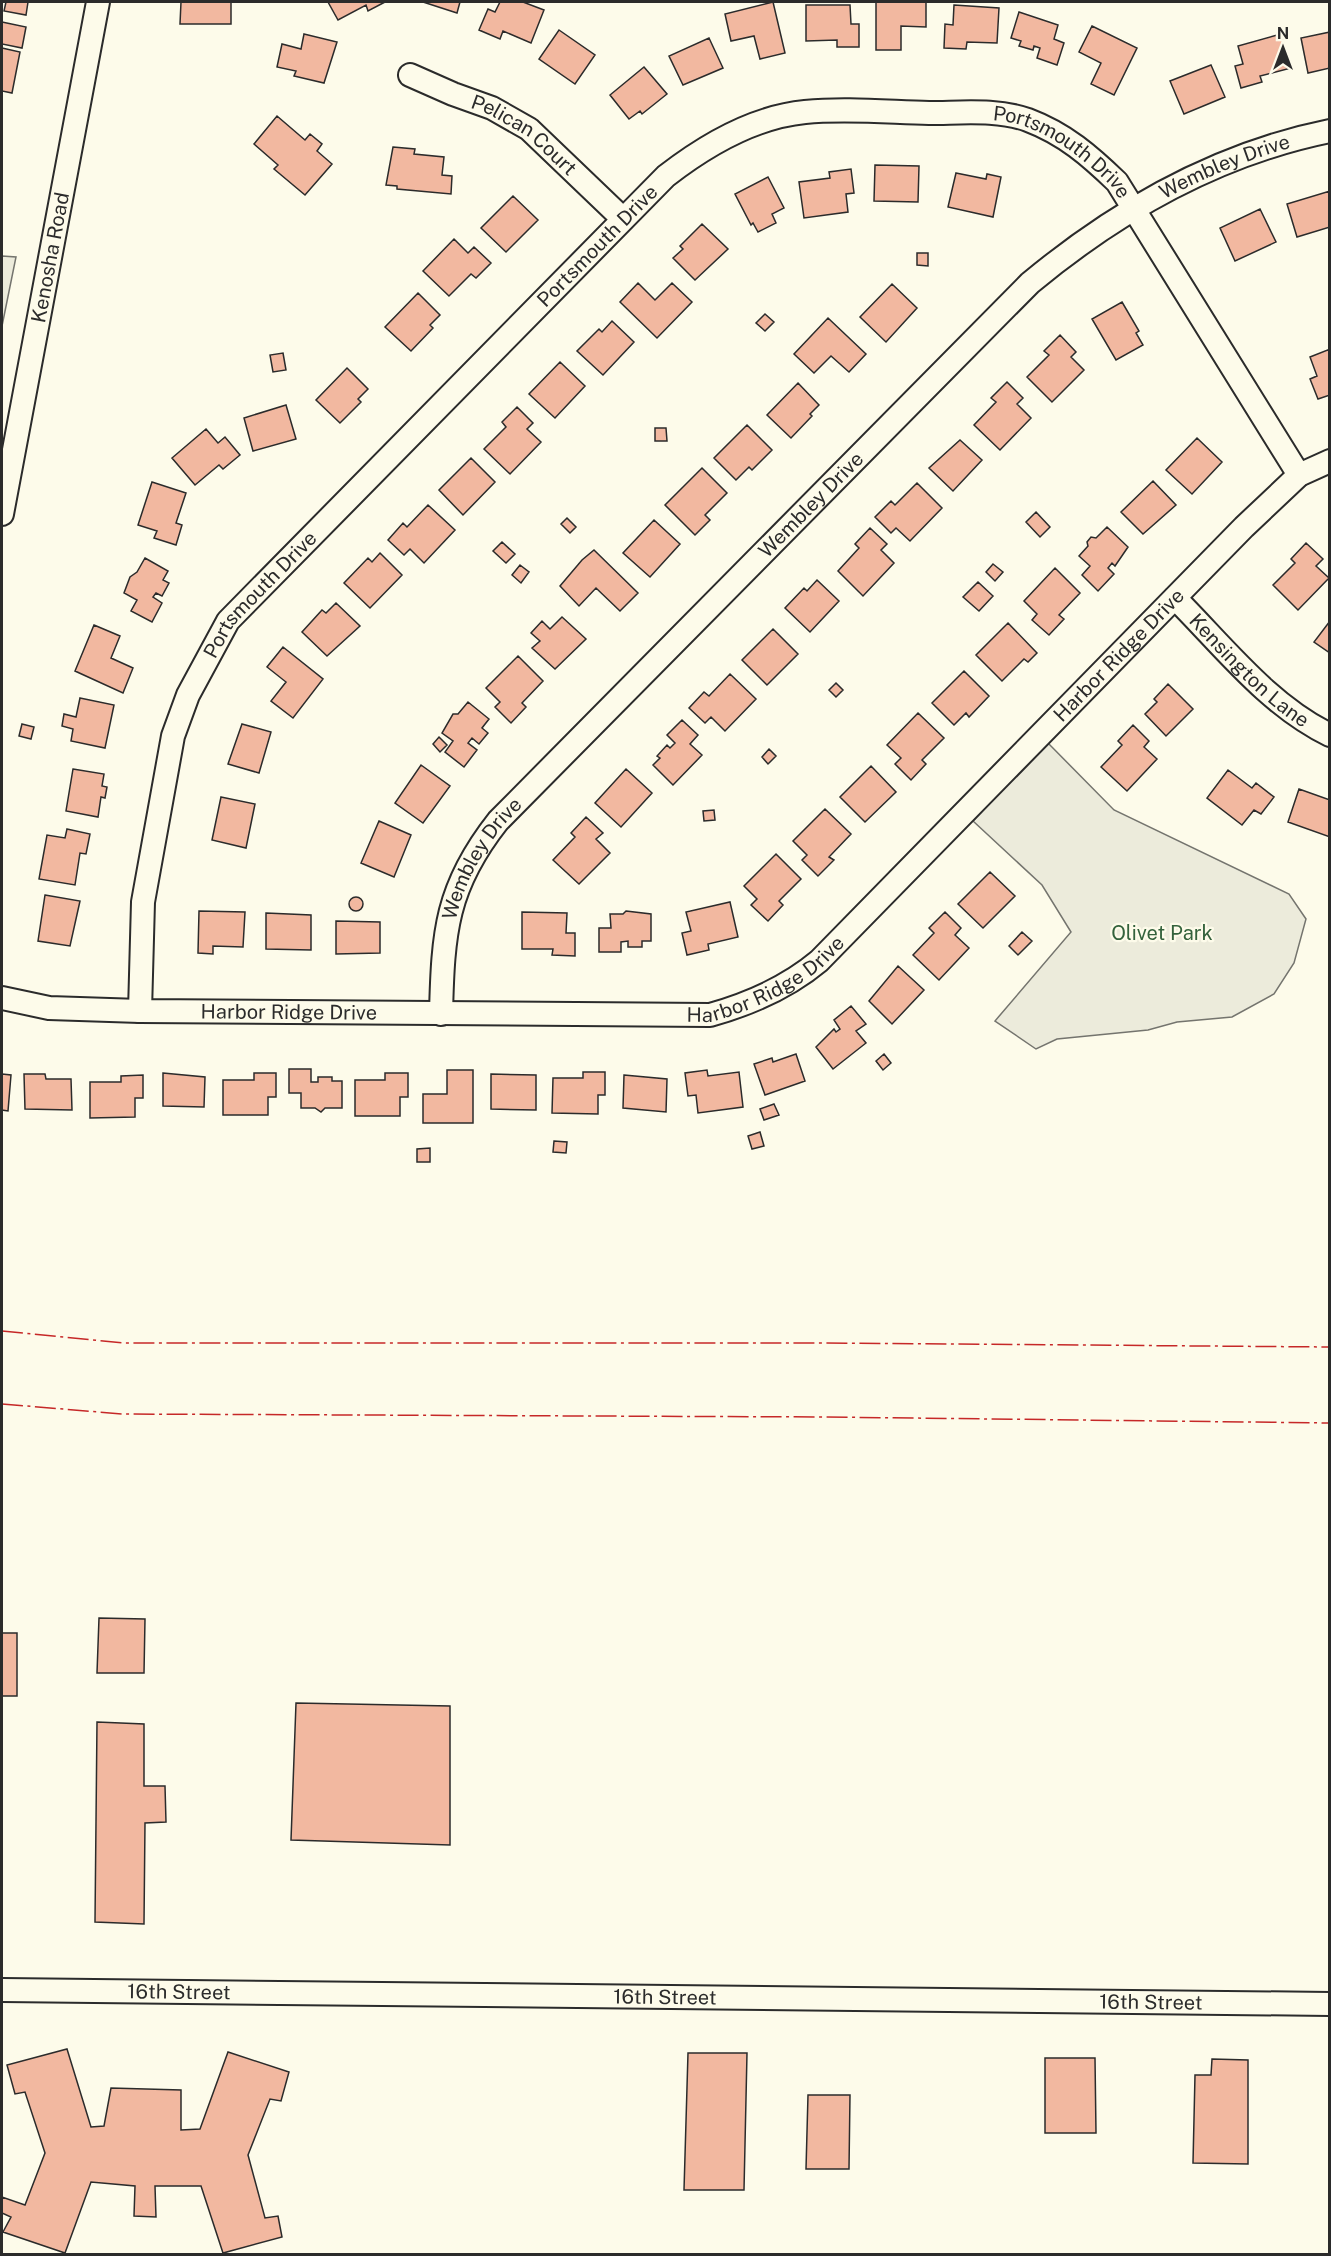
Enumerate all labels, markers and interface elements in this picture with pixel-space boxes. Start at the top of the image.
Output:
north arrow [1253,18,1313,78]
text: N [1277,24,1289,43]
street label: Pelican Court [468,90,582,180]
street label: Portsmouth Drive [992,101,1136,202]
street label: Wembley Drive [1155,129,1292,204]
street label: Portsmouth Drive [532,180,663,312]
street label: Kenosha Road [26,190,74,325]
street label: Wembley Drive [753,447,868,562]
street label: Portsmouth Drive [198,526,322,662]
street label: Harbor Ridge Drive [1048,583,1189,726]
street label: Kensington Lane [1184,608,1314,732]
street label: Wembley Drive [437,792,527,922]
park label: Olivet Park [1111,921,1213,945]
street label: Harbor Ridge Drive [687,931,849,1027]
street label: Harbor Ridge Drive [201,999,377,1025]
street label: 16th Street [127,1979,231,2004]
street label: 16th Street [613,1984,717,2010]
street label: 16th Street [1099,1990,1203,2015]

